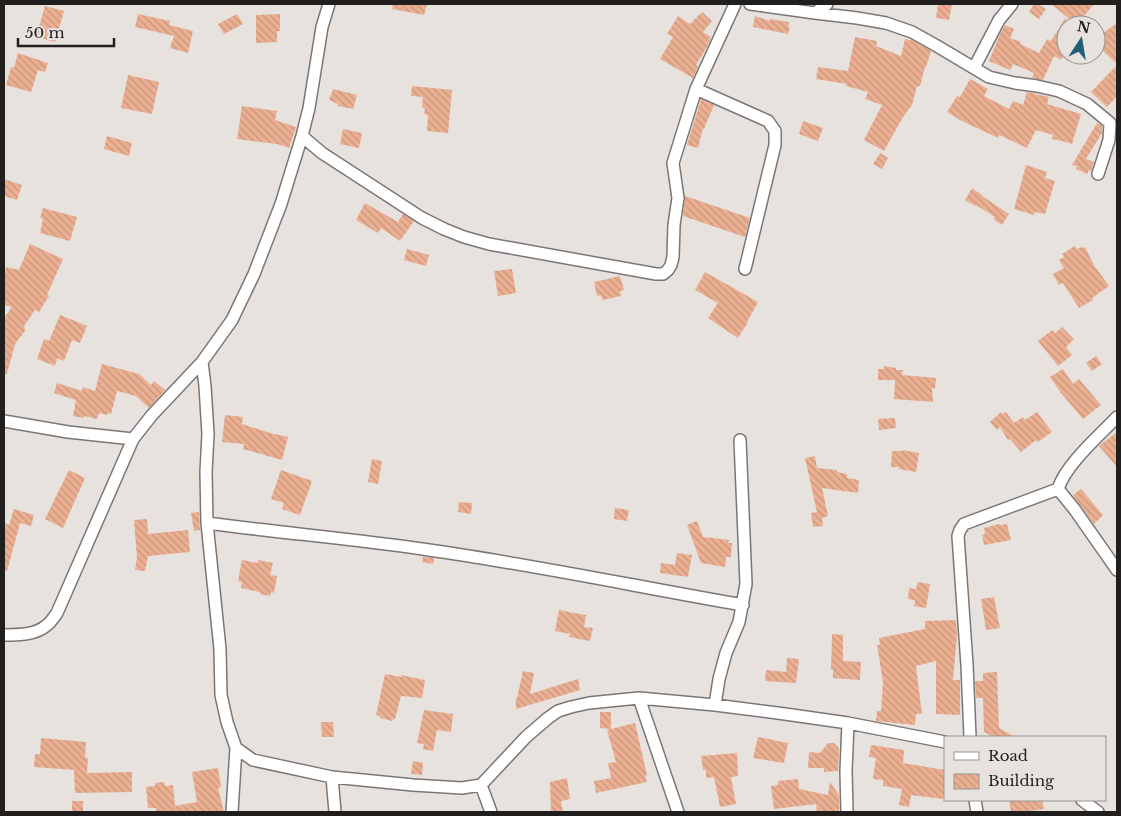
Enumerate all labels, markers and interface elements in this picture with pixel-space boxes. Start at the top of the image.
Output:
scale bar [18,15,114,47]
north arrow [1056,15,1106,65]
text: N [1075,17,1092,37]
text: 50 m [25,23,65,42]
legend [944,736,1106,801]
text: Road [988,746,1028,765]
text: Building [988,771,1055,790]

